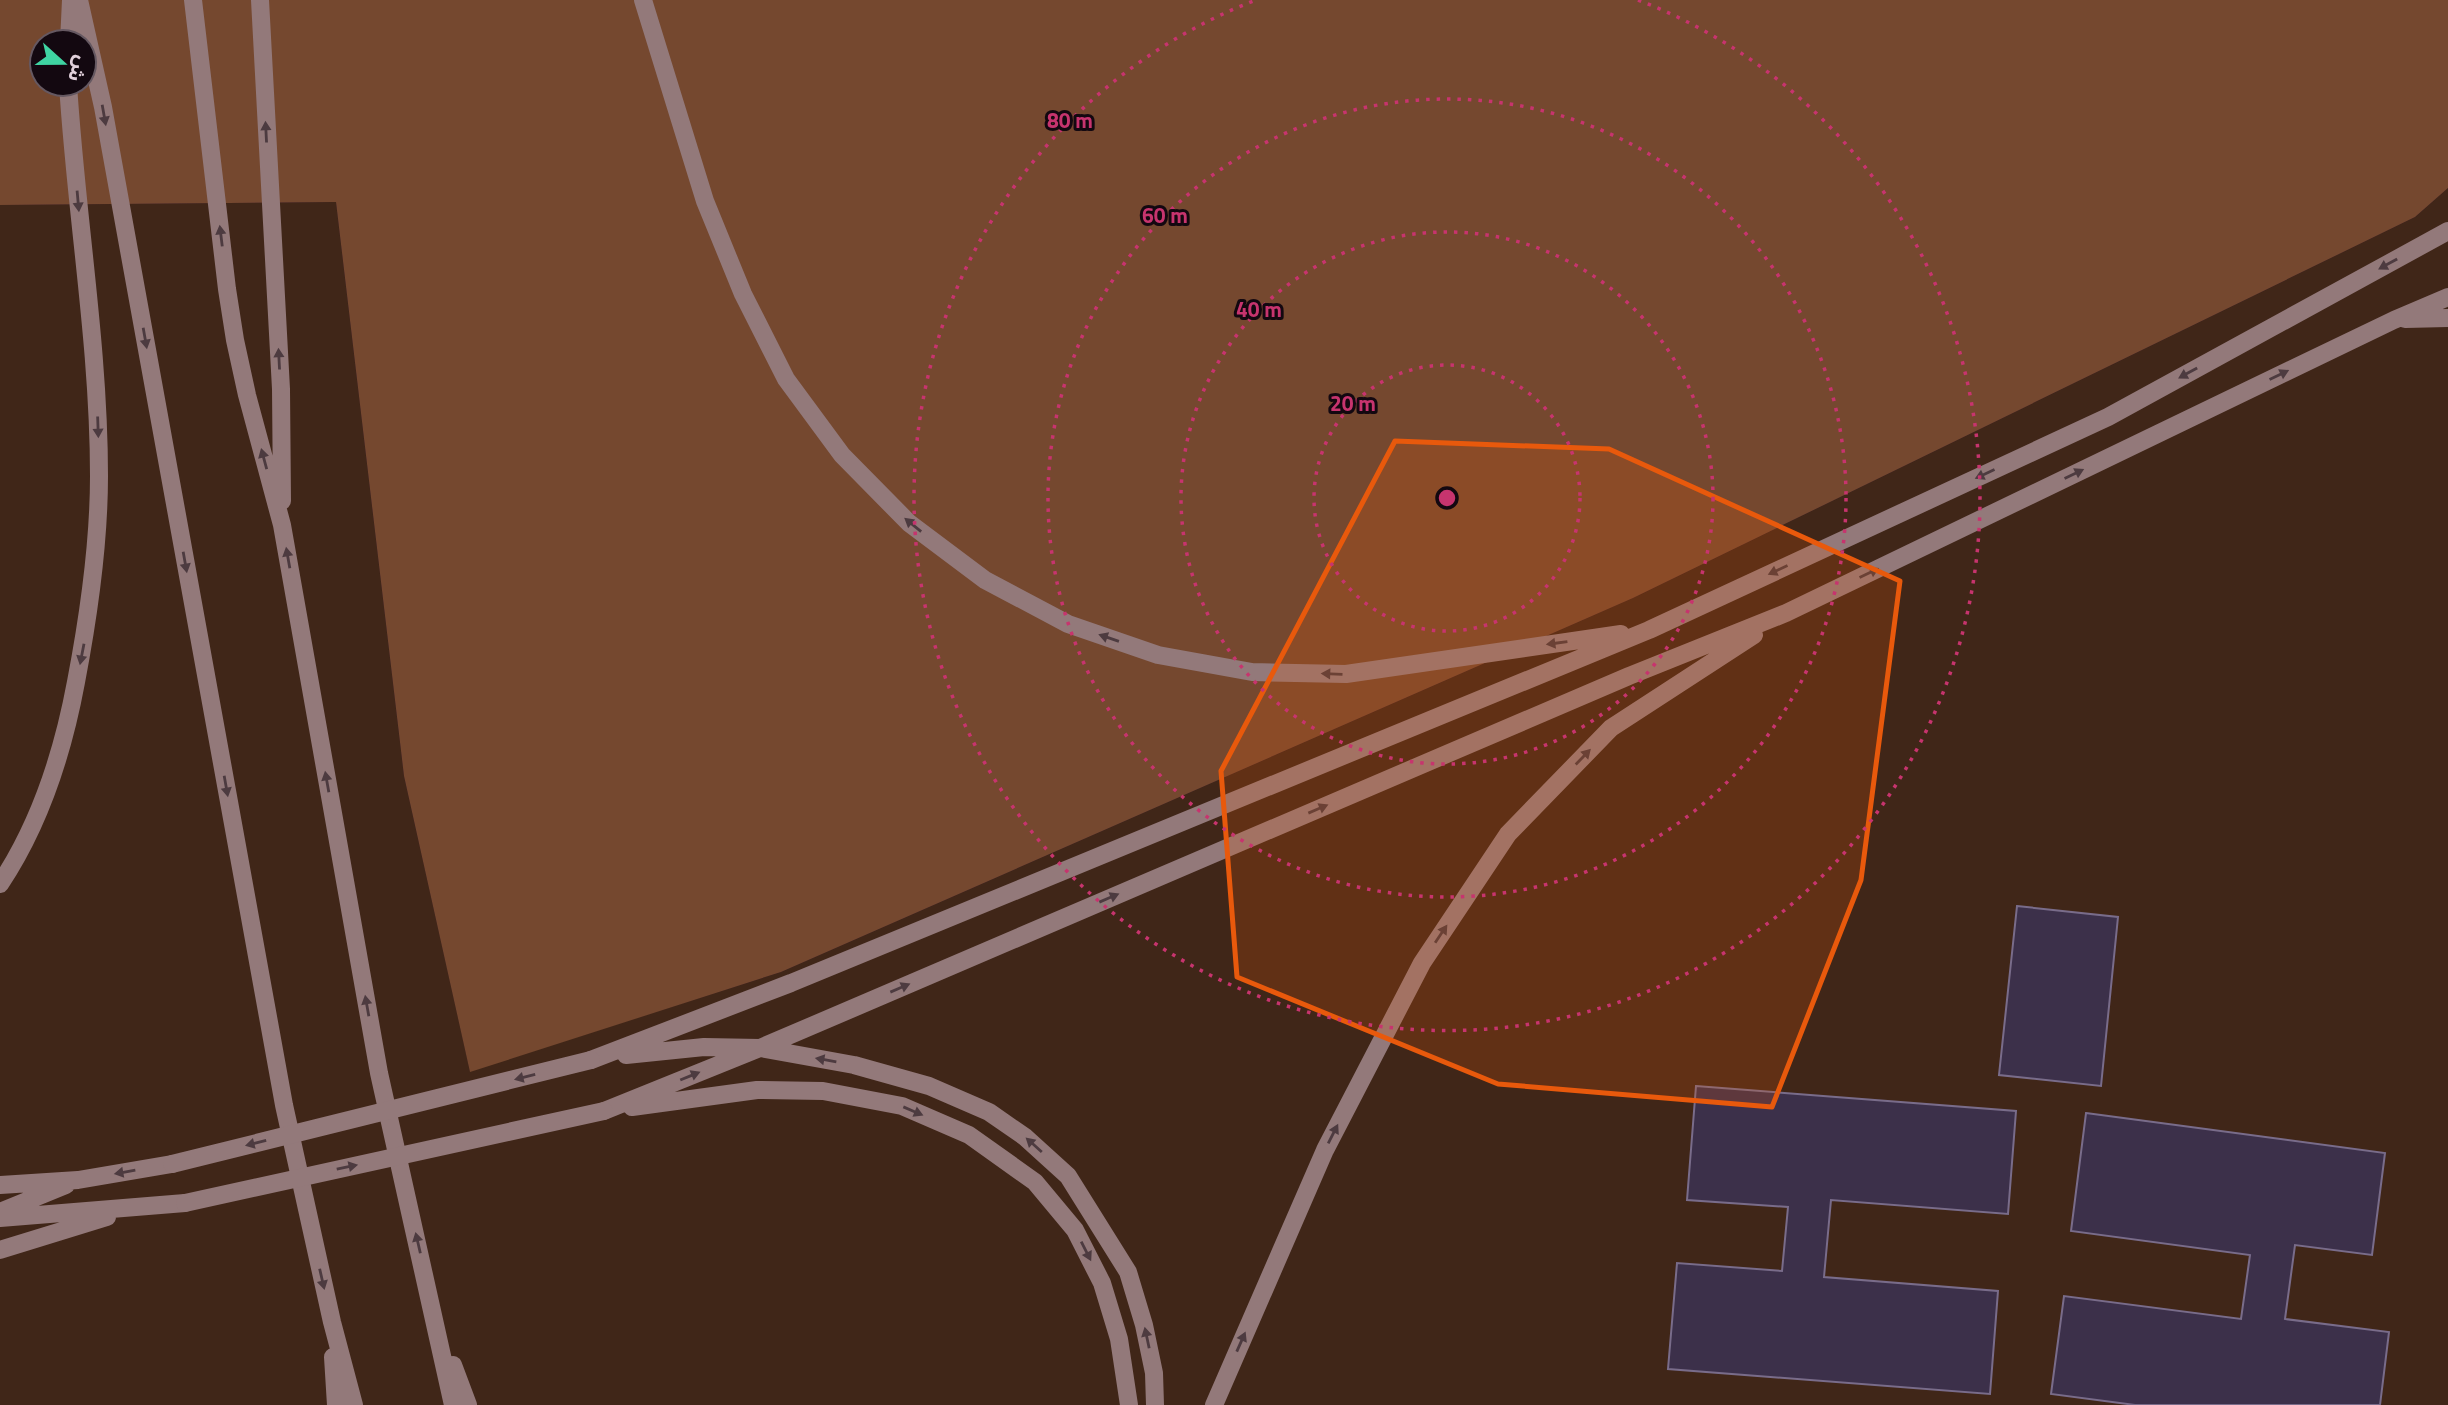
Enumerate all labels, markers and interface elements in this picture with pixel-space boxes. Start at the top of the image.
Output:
north arrow [28,28,98,98]
text: ش [61,52,98,87]
one-way arrow [99,104,110,126]
text: 80 m [1047,104,1093,136]
one-way arrow [261,121,272,143]
one-way arrow [73,190,84,212]
text: 60 m [1142,199,1188,231]
one-way arrow [215,225,226,247]
one-way arrow [2378,258,2398,270]
text: 40 m [1236,293,1282,325]
one-way arrow [139,327,150,349]
one-way arrow [273,348,284,370]
one-way arrow [2179,367,2198,379]
one-way arrow [2269,370,2289,381]
text: 20 m [1330,387,1376,419]
one-way arrow [92,417,103,439]
one-way arrow [258,448,269,470]
one-way arrow [1975,468,1995,480]
one-way arrow [2064,469,2084,480]
centre of rings [1435,486,1459,510]
one-way arrow [904,518,922,533]
one-way arrow [282,547,293,569]
one-way arrow [180,551,191,573]
one-way arrow [1768,564,1788,576]
one-way arrow [1859,567,1879,579]
one-way arrow [1098,632,1119,643]
one-way arrow [1546,638,1568,649]
one-way arrow [76,643,87,665]
one-way arrow [1321,668,1343,680]
one-way arrow [1574,749,1591,766]
one-way arrow [322,771,333,793]
one-way arrow [221,775,232,797]
one-way arrow [1308,803,1328,815]
one-way arrow [1099,893,1120,904]
one-way arrow [1435,925,1448,944]
one-way arrow [890,982,910,994]
one-way arrow [361,995,372,1017]
one-way arrow [815,1054,837,1065]
one-way arrow [680,1070,700,1082]
one-way arrow [513,1072,535,1083]
one-way arrow [903,1106,924,1117]
one-way arrow [1327,1124,1339,1144]
one-way arrow [245,1138,267,1149]
one-way arrow [1026,1138,1043,1154]
one-way arrow [337,1161,359,1172]
one-way arrow [114,1167,136,1178]
one-way arrow [412,1232,423,1254]
one-way arrow [1080,1241,1091,1261]
one-way arrow [316,1268,327,1290]
one-way arrow [1141,1327,1152,1349]
one-way arrow [1236,1332,1247,1353]

